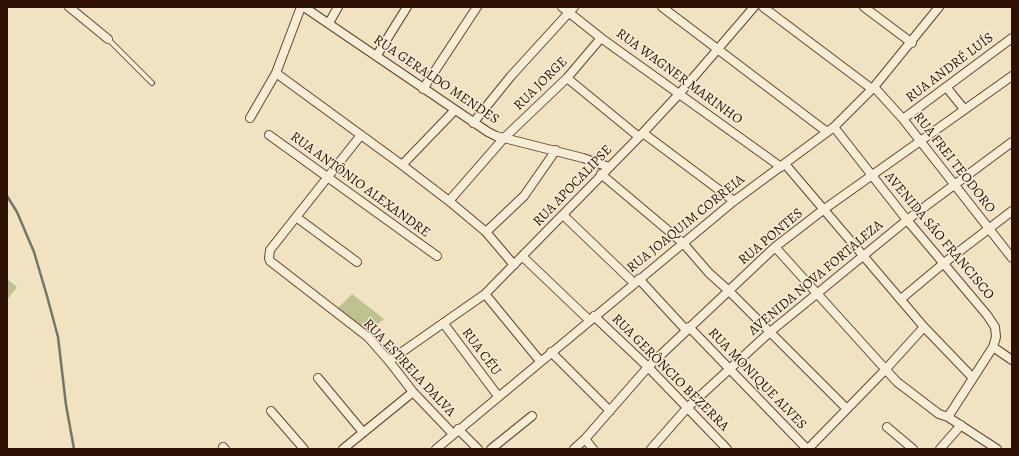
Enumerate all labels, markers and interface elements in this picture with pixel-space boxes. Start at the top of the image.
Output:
street label: RUA WAGNER MARINHO [613,26,745,128]
street label: RUA ANDRÉ LUÍS [903,30,997,106]
street label: RUA GERALDO MENDES [370,32,502,128]
street label: RUA JORGE [511,54,571,114]
street label: RUA FREI TEODORO [909,109,999,217]
street label: RUA ANTÔNIO ALEXANDRE [287,129,433,241]
street label: RUA APOCALIPSE [530,142,616,230]
street label: AVENIDA SÃO FRANCISCO [881,169,997,303]
street label: RUA JOAQUIM CORREIA [624,171,748,277]
street label: RUA PONTES [735,205,807,269]
street label: AVENIDA NOVA FORTALEZA [745,217,887,339]
street label: RUA GERÔNCIO BEZERRA [608,311,732,435]
street label: RUA ESTRELA DALVA [359,316,459,420]
street label: RUA CÉU [458,325,504,379]
street label: RUA MONIQUE ALVES [704,325,810,433]

